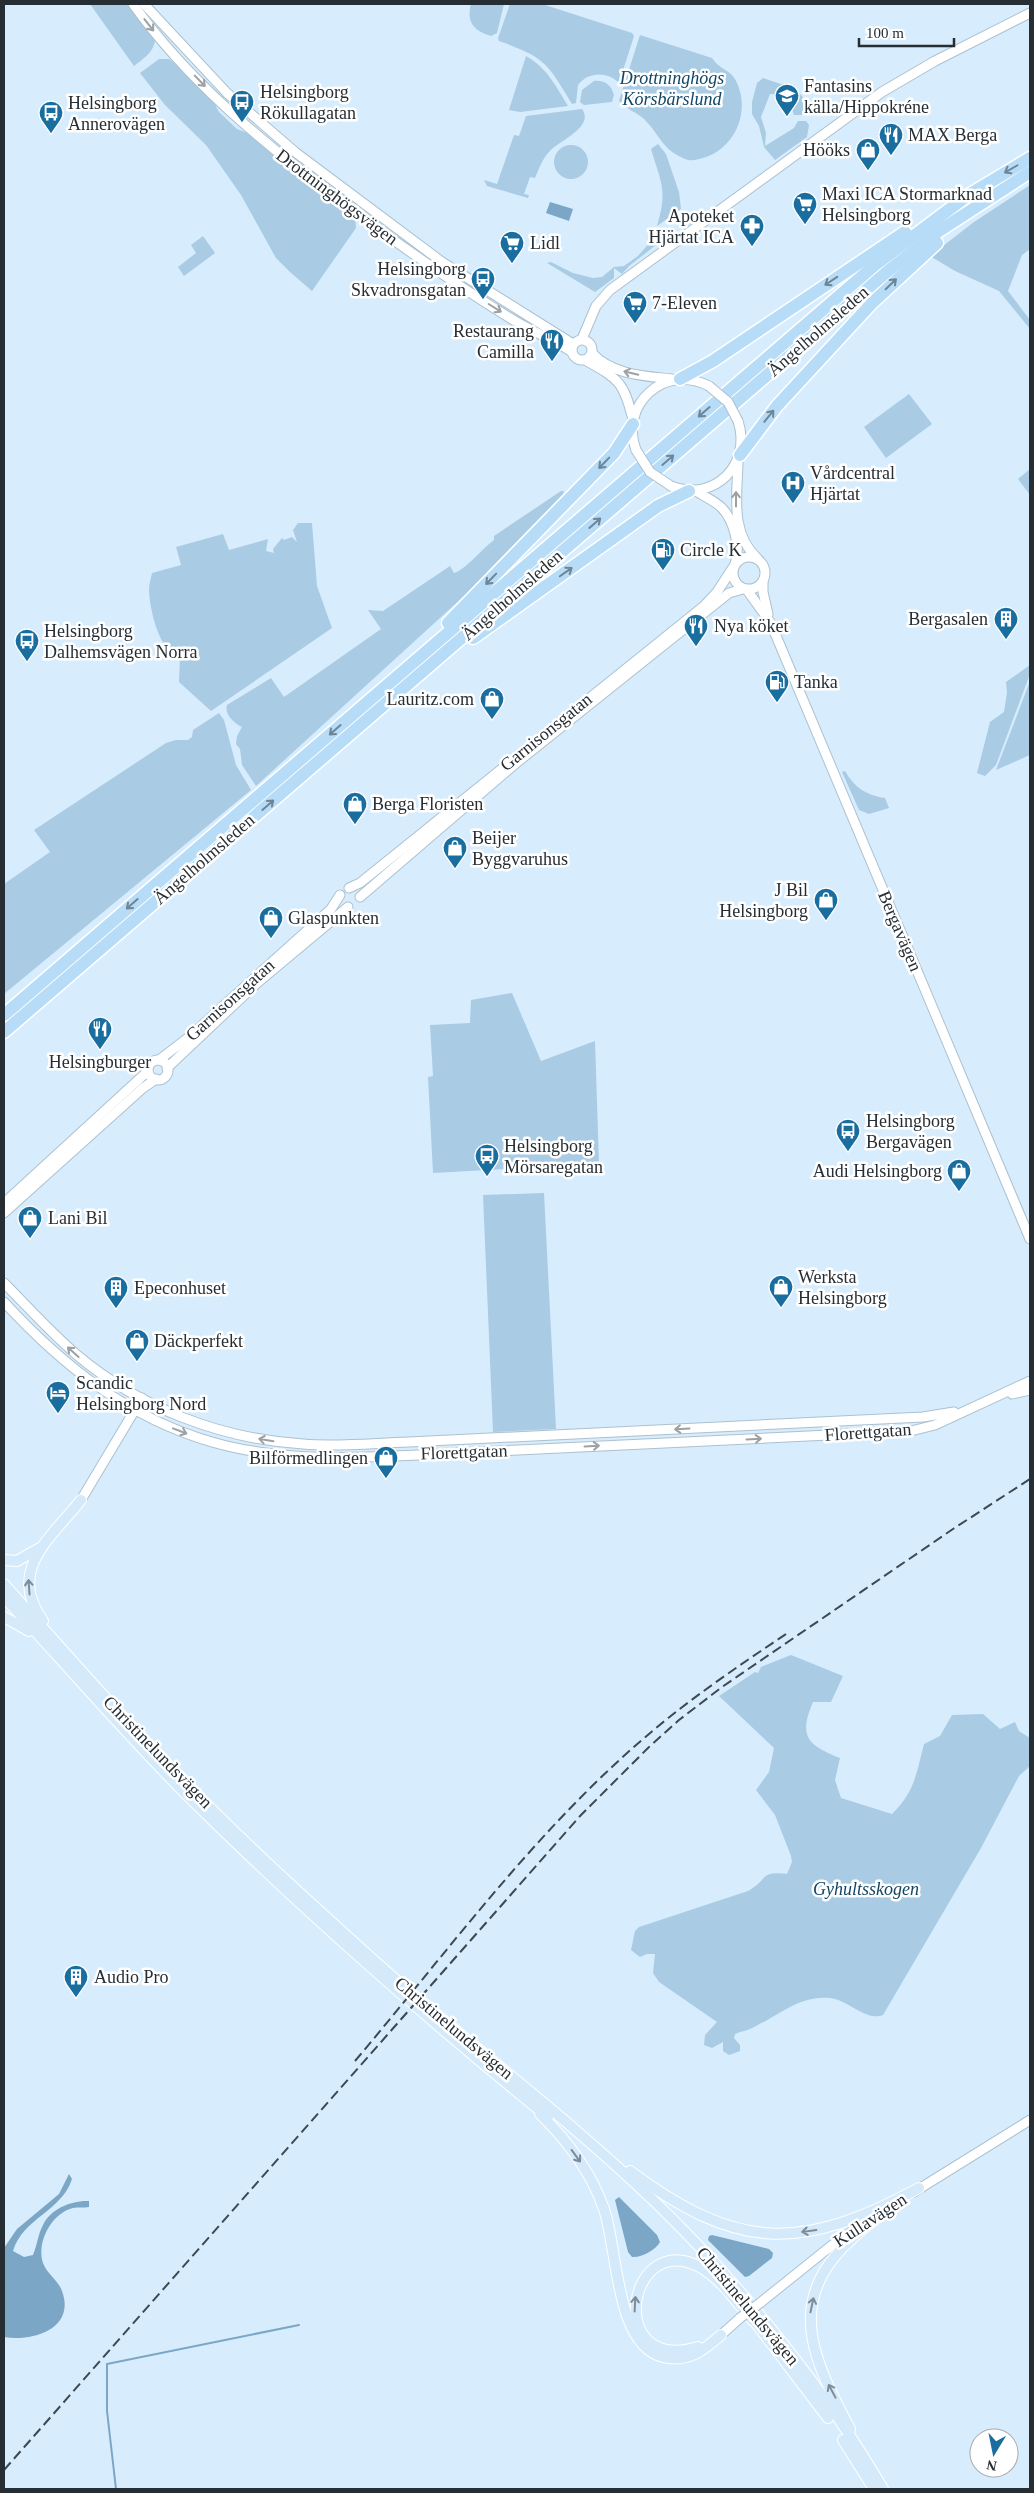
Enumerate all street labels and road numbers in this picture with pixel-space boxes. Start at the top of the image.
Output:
street label: Drottninghögsvägen [272,145,402,249]
street label: Ängelholmsleden [764,282,872,380]
street label: Ängelholmsleden [458,546,566,644]
street label: Garnisonsgatan [496,689,596,775]
street label: Ängelholmsleden [150,810,258,908]
street label: Bergavägen [874,888,926,974]
street label: Garnisonsgatan [182,955,278,1045]
street label: Florettgatan [824,1419,912,1445]
street label: Florettgatan [420,1440,508,1464]
street label: Christinelundsvägen [99,1692,217,1812]
street label: Christinelundsvägen [391,1973,517,2083]
street label: Kullavägen [830,2189,910,2251]
street label: Christinelundsvägen [693,2243,803,2369]

